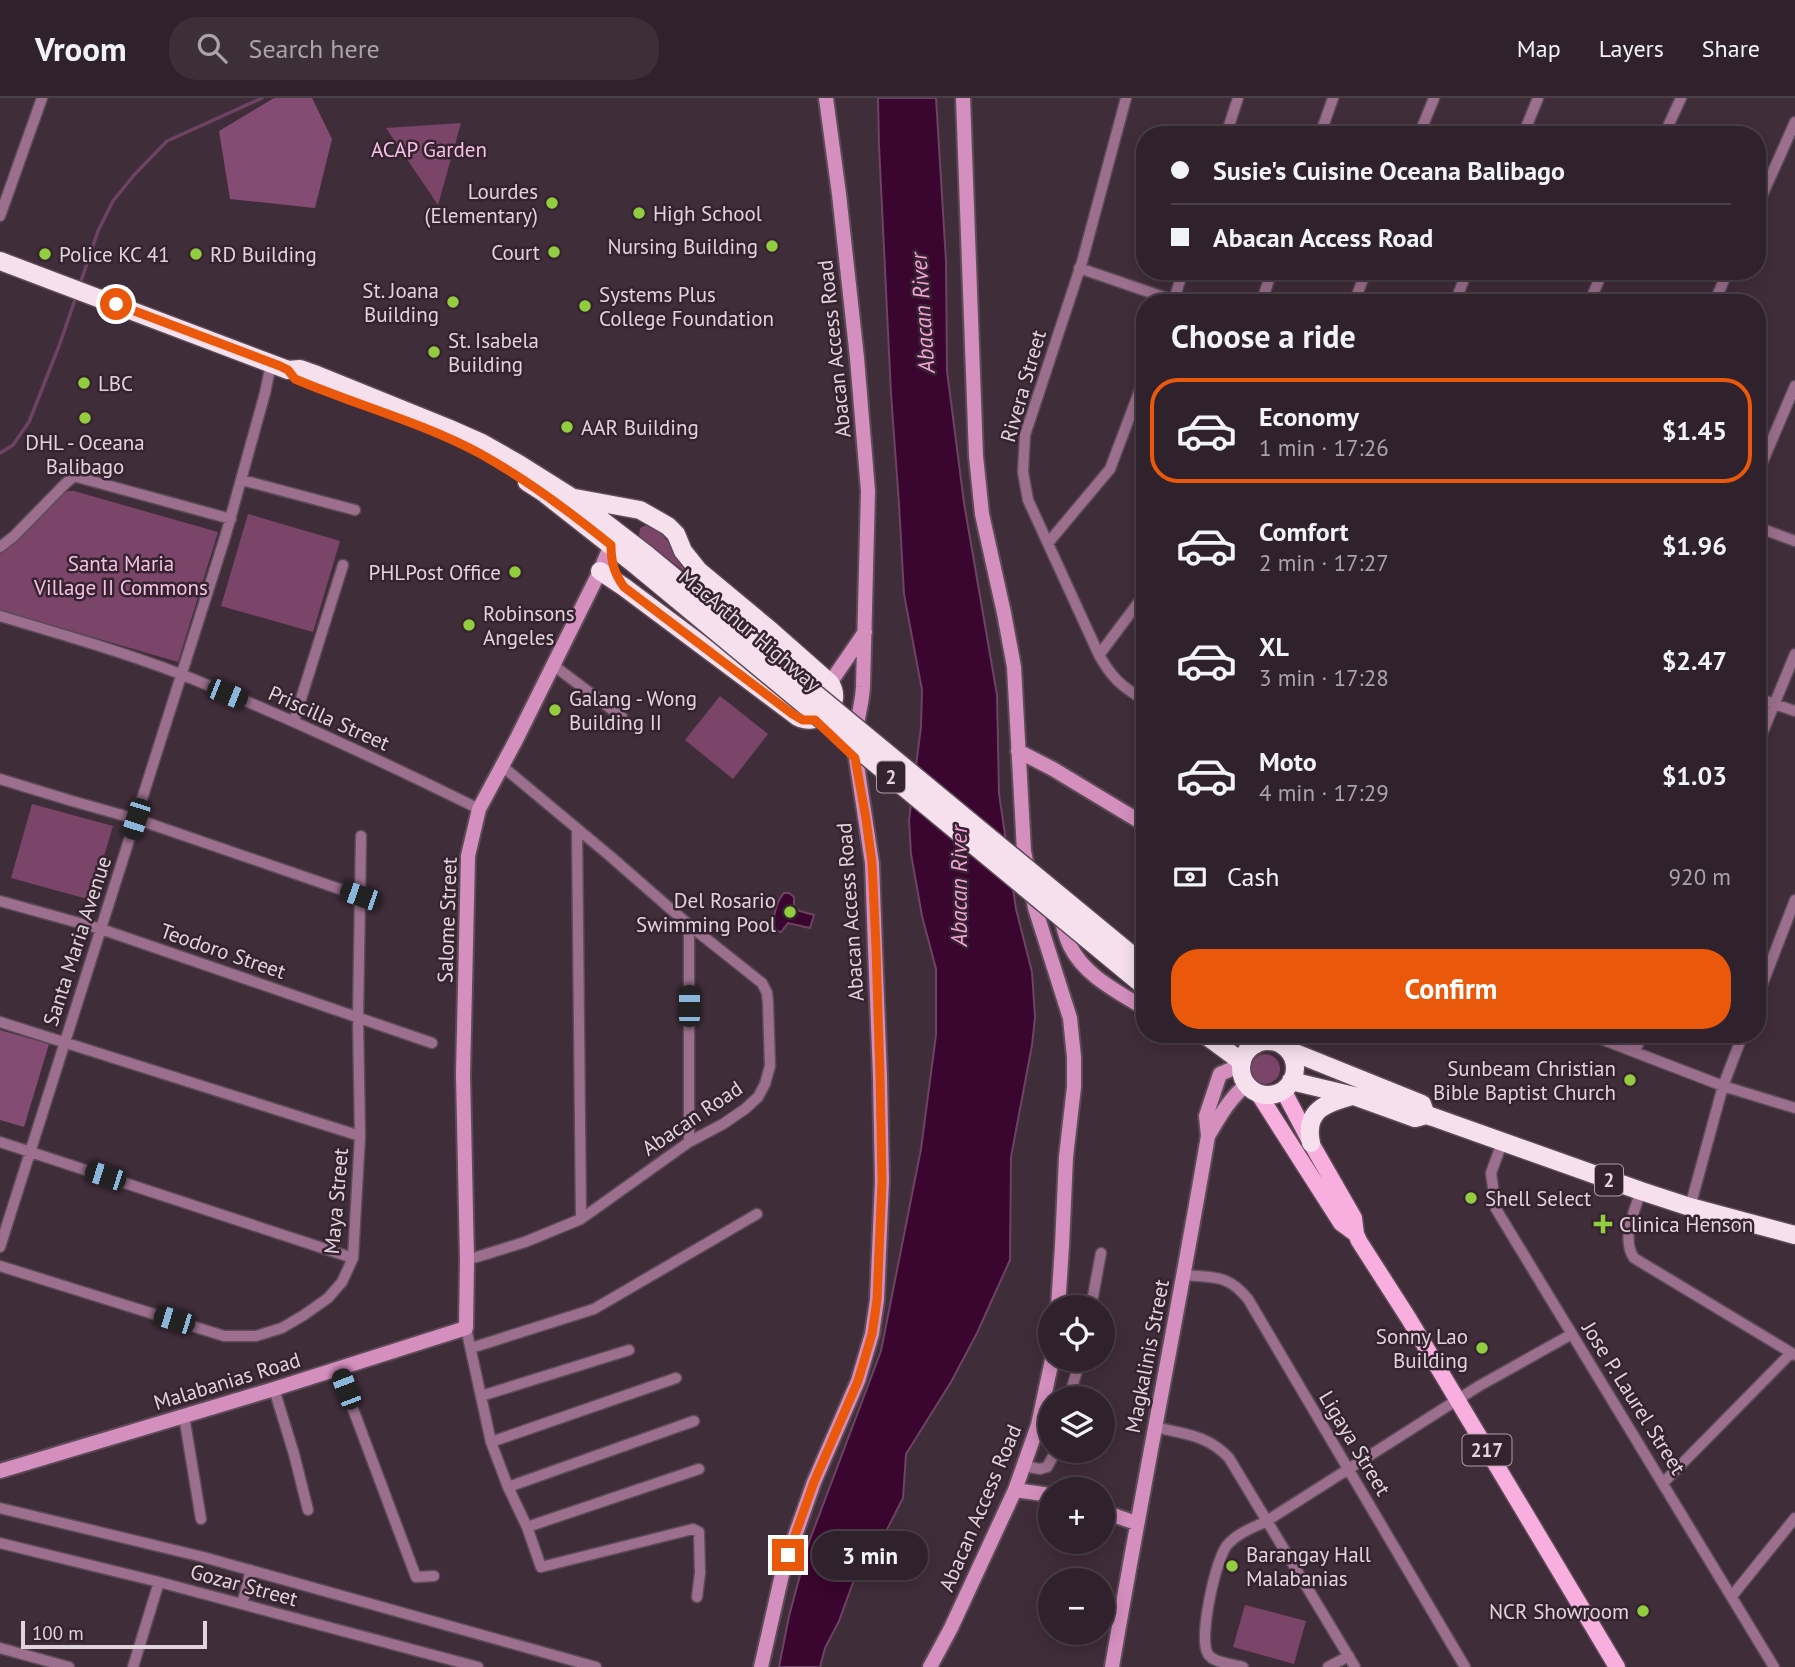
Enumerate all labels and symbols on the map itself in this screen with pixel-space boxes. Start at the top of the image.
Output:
park label: ACAP Garden [371,136,487,163]
place label: Lourdes (Elementary) [425,178,538,229]
marker: Lourdes (Elementary) [544,195,560,211]
place label: High School [653,200,762,227]
marker: High School [631,205,647,221]
place label: Nursing Building [608,233,758,260]
marker: Nursing Building [764,238,780,254]
place label: Court [491,239,540,266]
place label: Police KC 41 [59,241,170,268]
place label: RD Building [210,241,317,268]
marker: Court [546,244,562,260]
marker: Police KC 41 [37,246,53,262]
marker: RD Building [188,246,204,262]
water label: Abacan River [903,250,941,375]
street label: Abacan Access Road [811,259,857,439]
place label: St. Joana Building [362,277,439,328]
place label: Systems Plus College Foundation [599,281,774,332]
route start [100,288,132,320]
marker: St. Joana Building [445,294,461,310]
marker: Systems Plus College Foundation [577,298,593,314]
place label: St. Isabela Building [448,327,539,378]
street label: Rivera Street [994,327,1052,445]
marker: St. Isabela Building [426,344,442,360]
place label: LBC [98,370,133,397]
marker: LBC [76,375,92,391]
marker: DHL - Oceana Balibago [77,410,93,426]
place label: AAR Building [581,414,699,441]
marker: AAR Building [559,419,575,435]
place label: DHL - Oceana Balibago [25,429,145,480]
park label: Santa Maria Village II Commons [33,550,208,601]
place label: PHLPost Office [368,559,501,586]
street label: MacArthur Highway [673,563,827,697]
marker: PHLPost Office [507,564,523,580]
place label: Robinsons Angeles [483,600,575,651]
marker: Robinsons Angeles [461,617,477,633]
car [204,676,251,712]
street label: Priscilla Street [264,679,394,757]
place label: Galang - Wong Building II [569,685,697,736]
marker: Galang - Wong Building II [547,702,563,718]
road number: 2 [877,762,905,792]
car [120,796,153,842]
street label: Abacan Access Road [830,822,870,1002]
water label: Abacan River [944,824,973,948]
street label: Santa Maria Avenue [37,853,117,1029]
street label: Salome Street [431,857,463,983]
car [337,879,384,913]
place label: Del Rosario Swimming Pool [636,887,776,938]
marker: Del Rosario Swimming Pool [782,904,798,920]
street label: Teodoro Street [157,917,289,985]
car [679,985,700,1027]
place label: Sunbeam Christian Bible Baptist Church [1433,1055,1616,1106]
marker: Sunbeam Christian Bible Baptist Church [1622,1072,1638,1088]
street label: Abacan Road [637,1075,747,1161]
street label: Maya Street [318,1147,354,1255]
car [82,1160,129,1192]
road number: 2 [1595,1164,1623,1196]
place label: Shell Select [1485,1185,1591,1212]
marker: Shell Select [1463,1190,1479,1206]
place label: Clinica Henson [1619,1211,1753,1238]
marker: Clinica Henson [1593,1214,1613,1234]
street label: Magkalinis Street [1119,1277,1175,1435]
car [151,1304,198,1336]
street label: Jose P. Laurel Street [1576,1316,1692,1479]
place label: Sonny Lao Building [1376,1323,1468,1374]
marker: Sonny Lao Building [1474,1340,1490,1356]
street label: Malabanias Road [150,1346,304,1416]
car [329,1366,364,1412]
street label: Ligaya Street [1313,1386,1397,1500]
street label: Abacan Access Road [933,1420,1027,1596]
road number: 217 [1462,1434,1512,1466]
callout: 3 min [812,1530,928,1580]
route end [772,1539,804,1571]
place label: Barangay Hall Malabanias [1246,1541,1371,1592]
street label: Gozar Street [187,1558,301,1612]
marker: Barangay Hall Malabanias [1224,1558,1240,1574]
place label: NCR Showroom [1489,1598,1629,1625]
marker: NCR Showroom [1635,1603,1651,1619]
scale bar [21,1618,206,1650]

